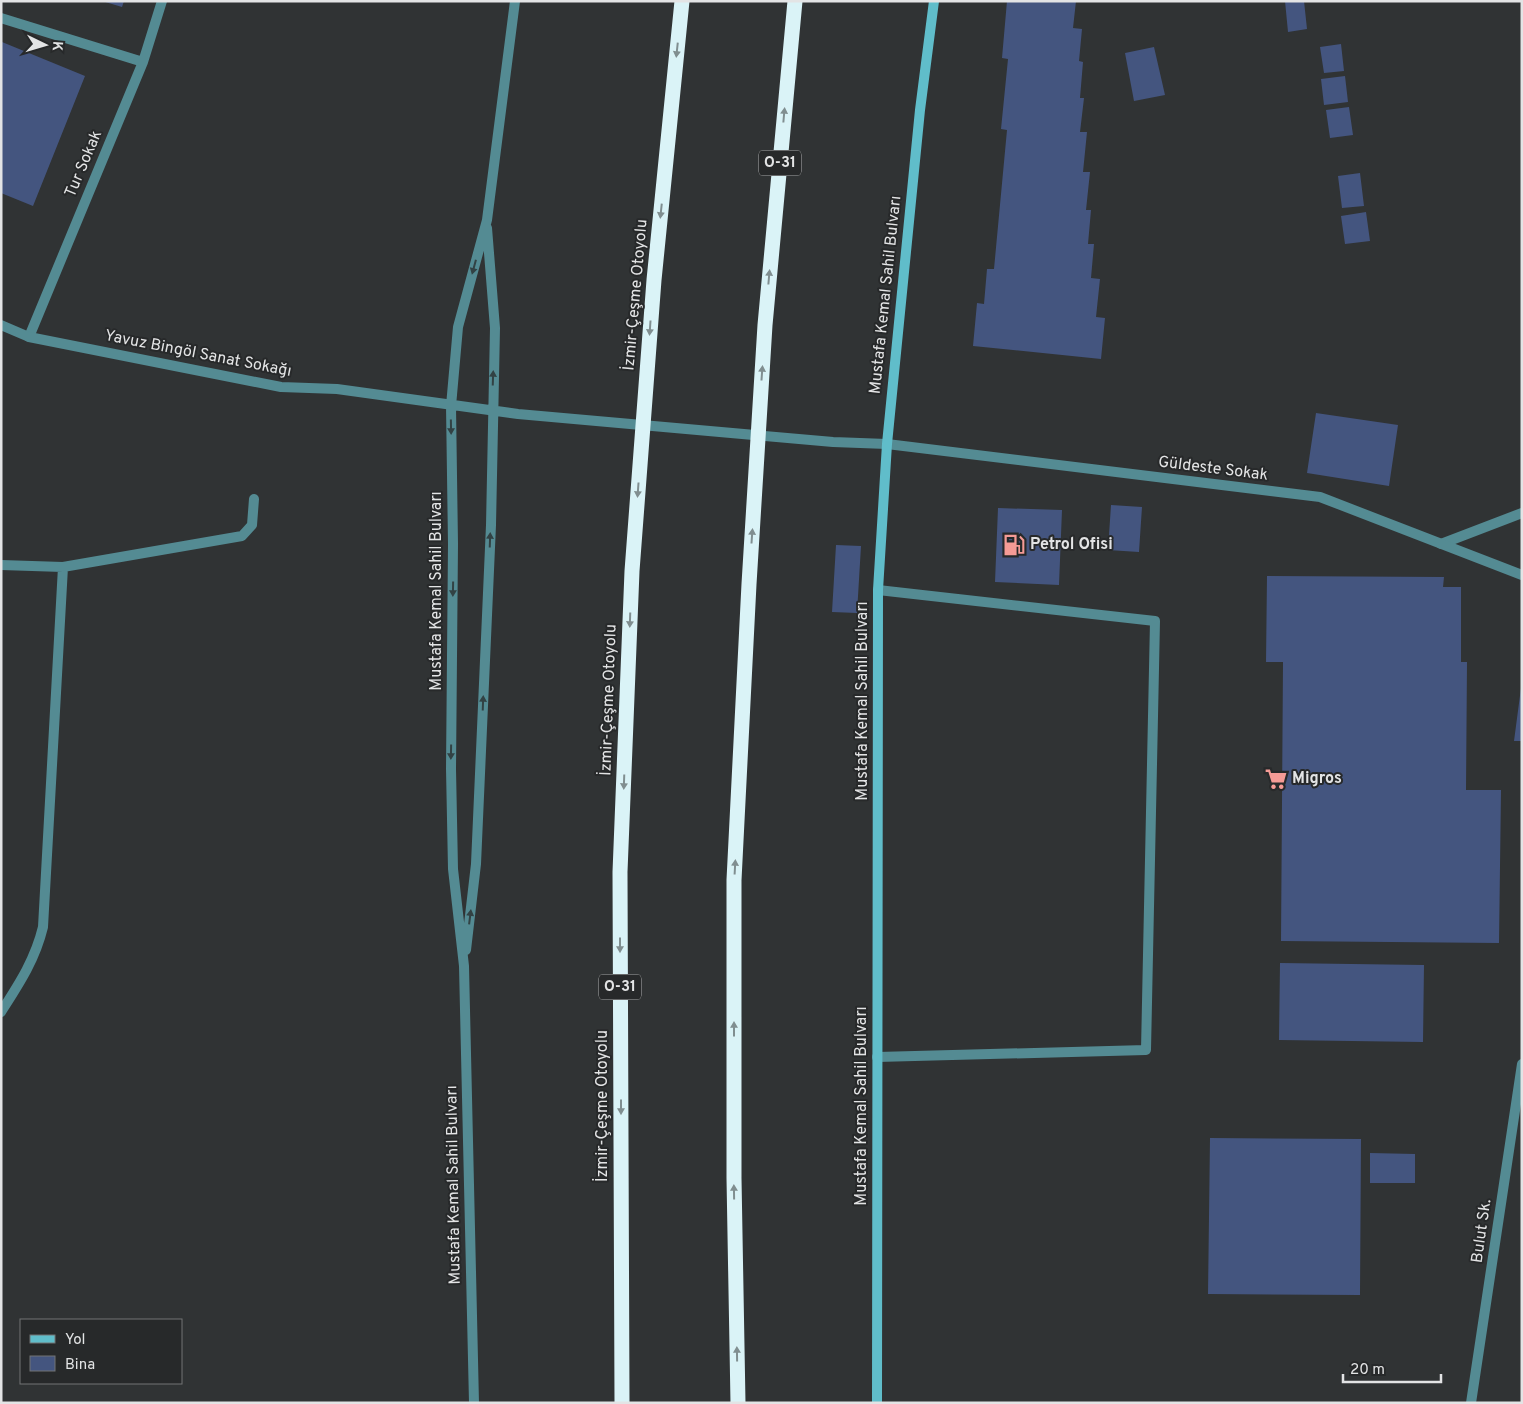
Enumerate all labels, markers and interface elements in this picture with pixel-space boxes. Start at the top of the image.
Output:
north arrow [20,20,70,70]
text: K [48,40,65,52]
one-way arrow [672,42,680,58]
one-way arrow [780,107,788,123]
street label: Tur Sokak [61,127,107,201]
road number: O-31 [759,150,801,176]
street label: Mustafa Kemal Sahil Bulvarı [866,195,906,395]
one-way arrow [656,204,664,220]
street label: İzmir-Çeşme Otoyolu [618,218,653,372]
one-way arrow [470,259,478,274]
one-way arrow [766,268,774,284]
one-way arrow [646,321,654,337]
street label: Yavuz Bingöl Sanat Sokağı [103,326,293,382]
one-way arrow [759,365,767,381]
one-way arrow [489,370,497,386]
one-way arrow [447,419,455,435]
street label: Güldeste Sokak [1157,452,1269,486]
one-way arrow [634,483,642,499]
street label: Mustafa Kemal Sahil Bulvarı [427,491,447,691]
one-way arrow [748,527,756,543]
one-way arrow [487,532,495,548]
fuel station icon: Petrol Ofisi [1001,532,1027,558]
place label: Petrol Ofisi [1030,535,1113,555]
one-way arrow [449,582,457,598]
street label: Mustafa Kemal Sahil Bulvarı [853,601,873,801]
one-way arrow [626,612,634,628]
street label: İzmir-Çeşme Otoyolu [595,624,622,776]
one-way arrow [480,695,488,711]
one-way arrow [447,744,455,760]
supermarket icon: Migros [1263,766,1289,792]
place label: Migros [1292,769,1342,789]
one-way arrow [619,774,627,790]
one-way arrow [731,858,739,874]
one-way arrow [466,909,474,925]
one-way arrow [616,937,624,953]
road number: O-31 [599,974,641,1000]
street label: Mustafa Kemal Sahil Bulvarı [852,1006,872,1206]
one-way arrow [730,1021,738,1037]
street label: İzmir-Çeşme Otoyolu [592,1030,613,1182]
street label: Mustafa Kemal Sahil Bulvarı [442,1085,466,1285]
one-way arrow [617,1099,625,1115]
one-way arrow [730,1183,738,1199]
street label: Bulut Sk. [1468,1198,1496,1264]
legend [20,1319,182,1384]
text: Yol [65,1331,86,1350]
one-way arrow [733,1346,741,1362]
scale bar [1343,1352,1440,1384]
text: Bina [65,1356,95,1375]
text: 20 m [1350,1361,1385,1380]

